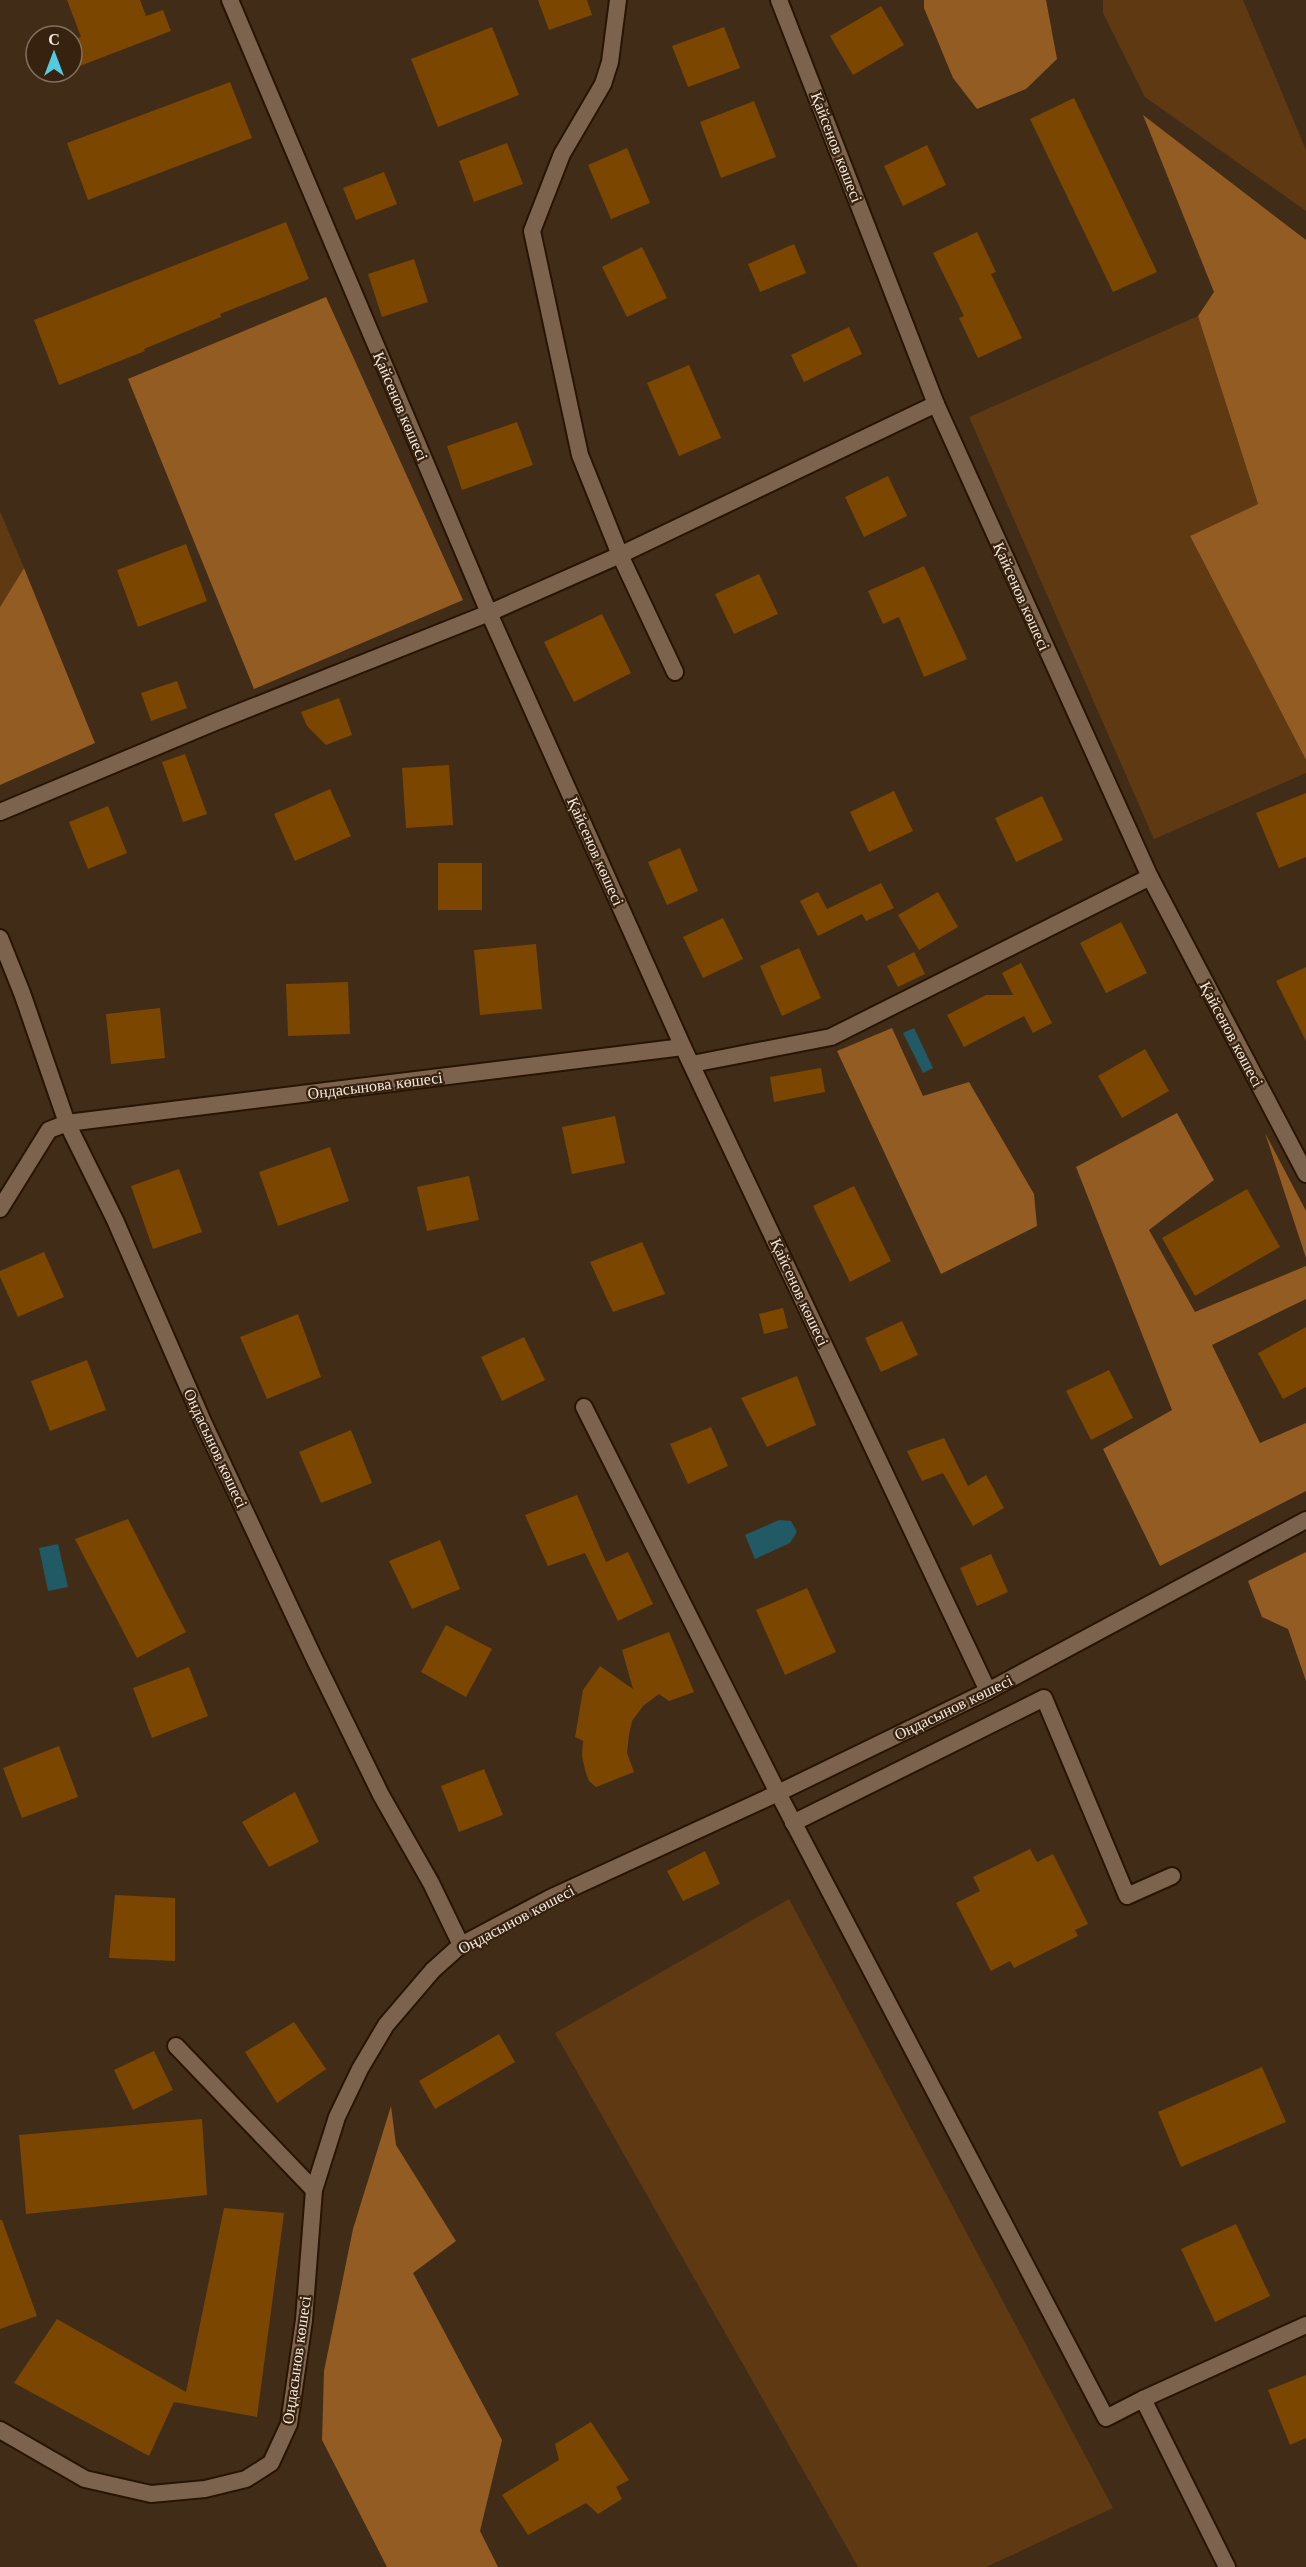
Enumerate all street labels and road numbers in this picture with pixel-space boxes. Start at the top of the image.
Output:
street label: Қайсенов көшесі [807,89,867,206]
street label: Қайсенов көшесі [369,348,433,464]
street label: Қайсенов көшесі [989,539,1055,654]
street label: Қайсенов көшесі [563,794,629,909]
street label: Қайсенов көшесі [1196,978,1268,1091]
street label: Ондасынова көшесі [306,1067,444,1103]
street label: Қайсенов көшесі [766,1235,834,1350]
street label: Ондасынов көшесі [180,1385,253,1511]
street label: Оңдасынов көшесі [891,1669,1016,1744]
street label: Оңдасынов көшесі [454,1880,578,1958]
street label: Оңдасынов көшесі [277,2294,315,2425]

